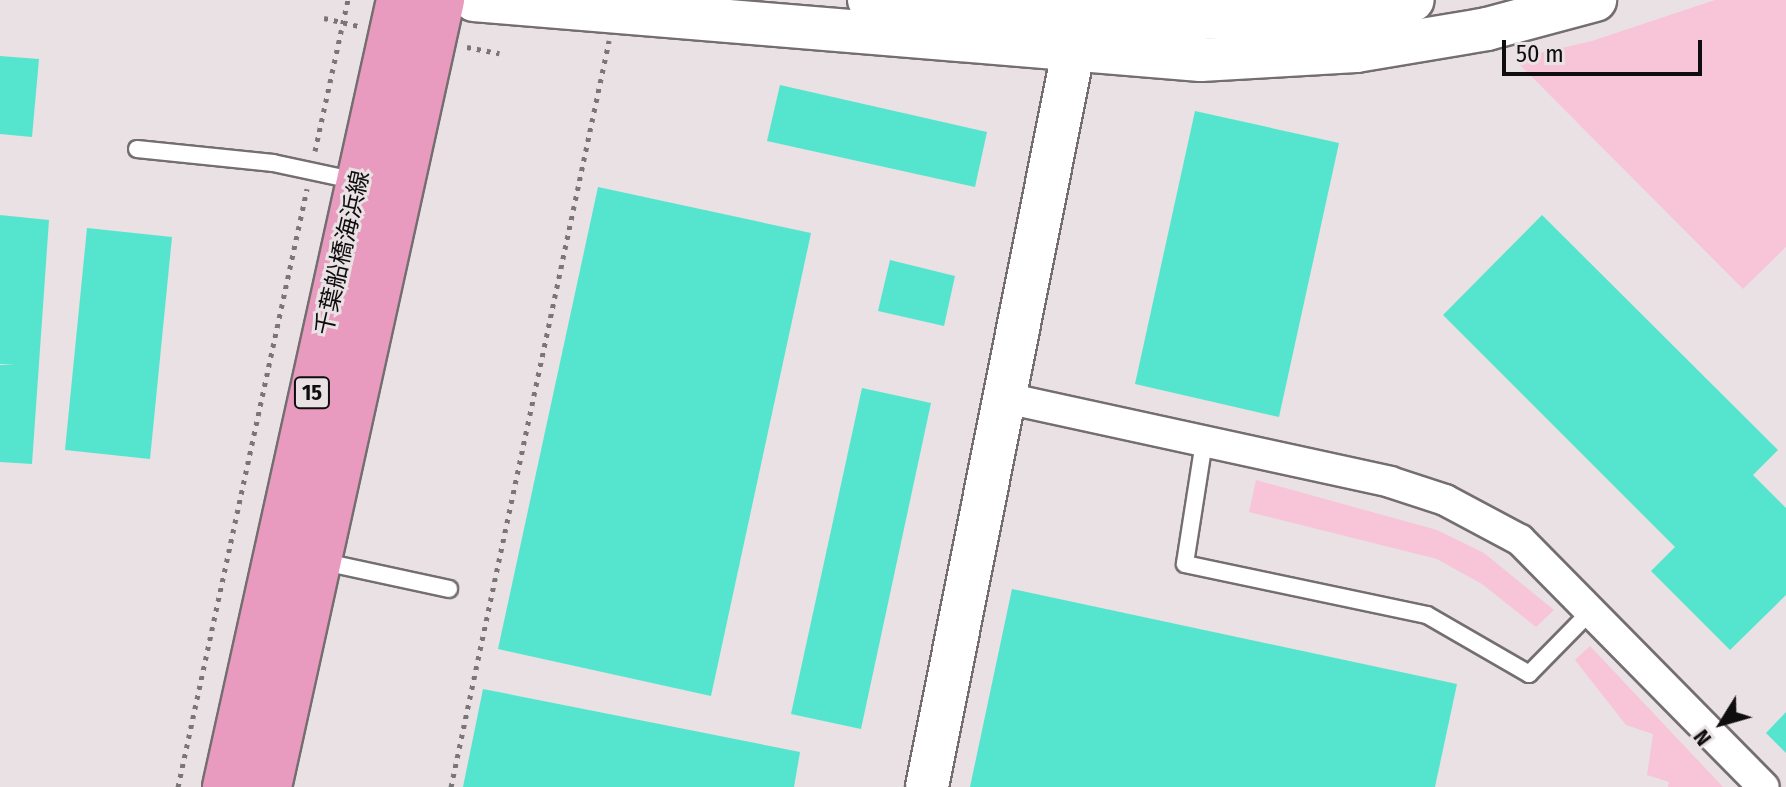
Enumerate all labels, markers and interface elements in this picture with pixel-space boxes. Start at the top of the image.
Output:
scale bar [1506,24,1706,74]
text: 50 m [1516,40,1564,68]
street label: 千葉船橋海浜線 [310,168,376,338]
road number: 15 [292,375,332,411]
north arrow [1682,683,1762,763]
text: N [1688,724,1717,751]

